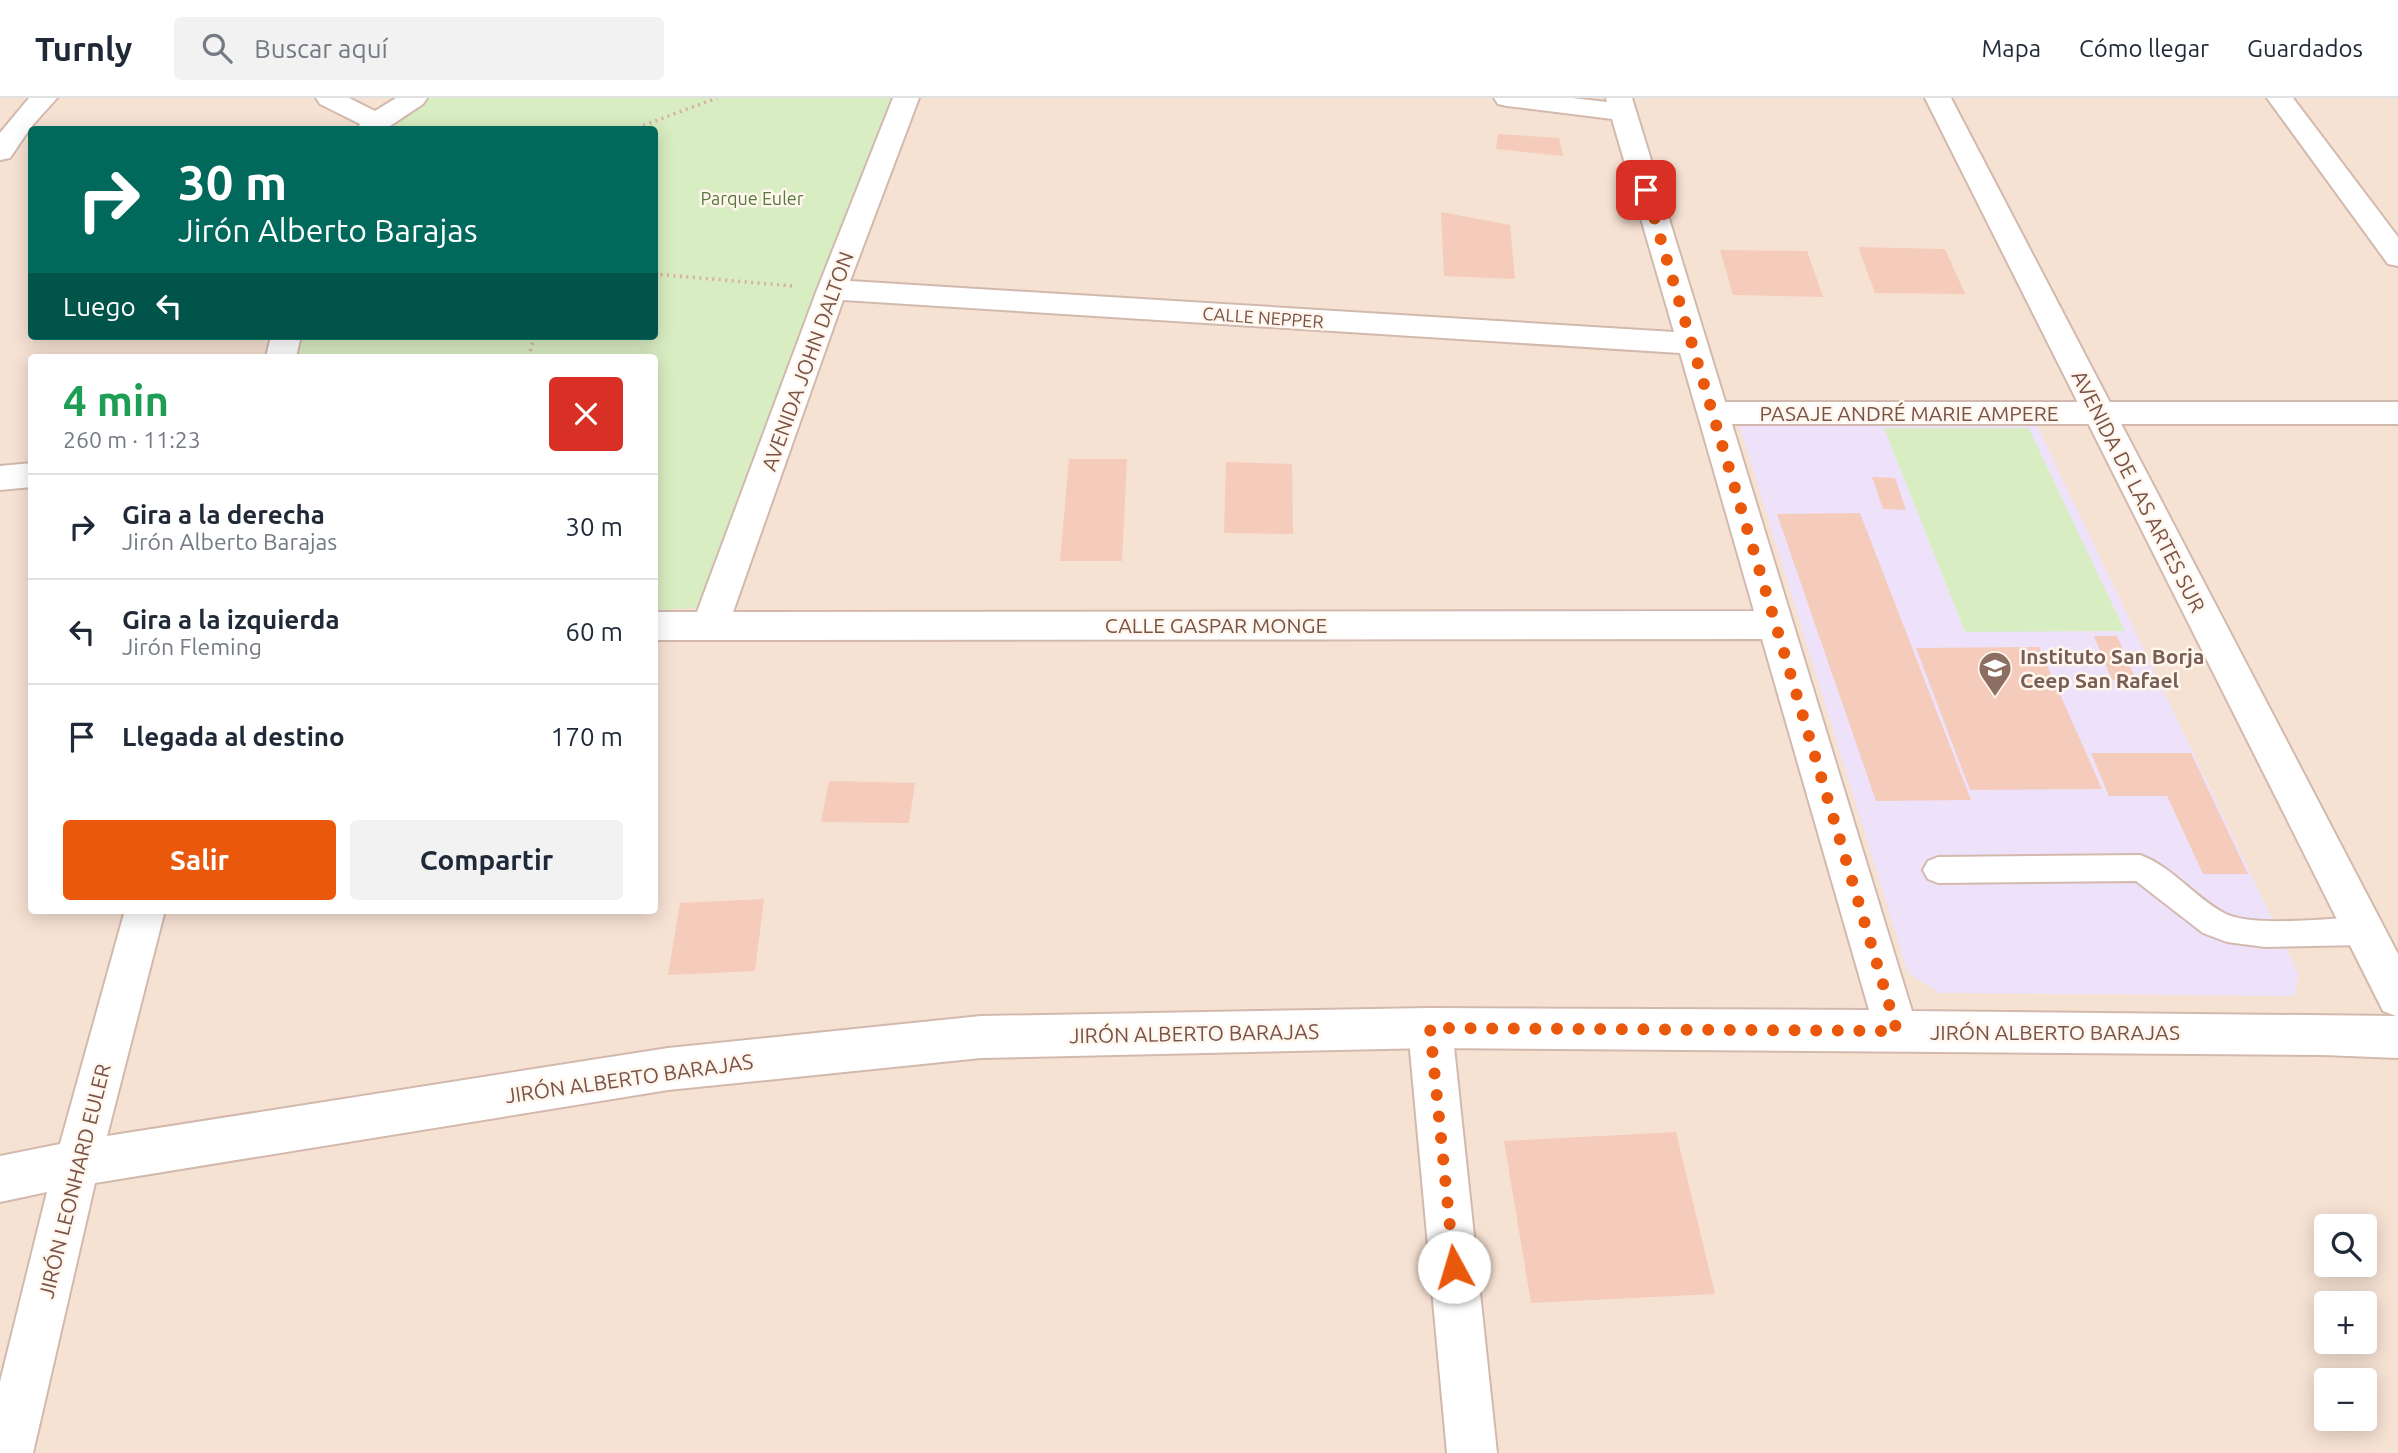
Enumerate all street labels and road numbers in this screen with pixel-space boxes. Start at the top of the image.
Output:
street label: AVENIDA JOHN DALTON [756,248,858,474]
street label: CALLE NEPPER [1202,303,1324,331]
street label: AVENIDA DE LAS ARTES SUR [2067,366,2211,616]
street label: PASAJE ANDRÉ MARIE AMPERE [1759,401,2059,425]
street label: CALLE GASPAR MONGE [1105,613,1327,637]
street label: JIRÓN ALBERTO BARAJAS [1069,1019,1319,1047]
street label: JIRÓN ALBERTO BARAJAS [1930,1020,2180,1044]
street label: JIRÓN ALBERTO BARAJAS [504,1049,754,1107]
street label: JIRÓN LEONHARD EULER [33,1061,115,1301]

